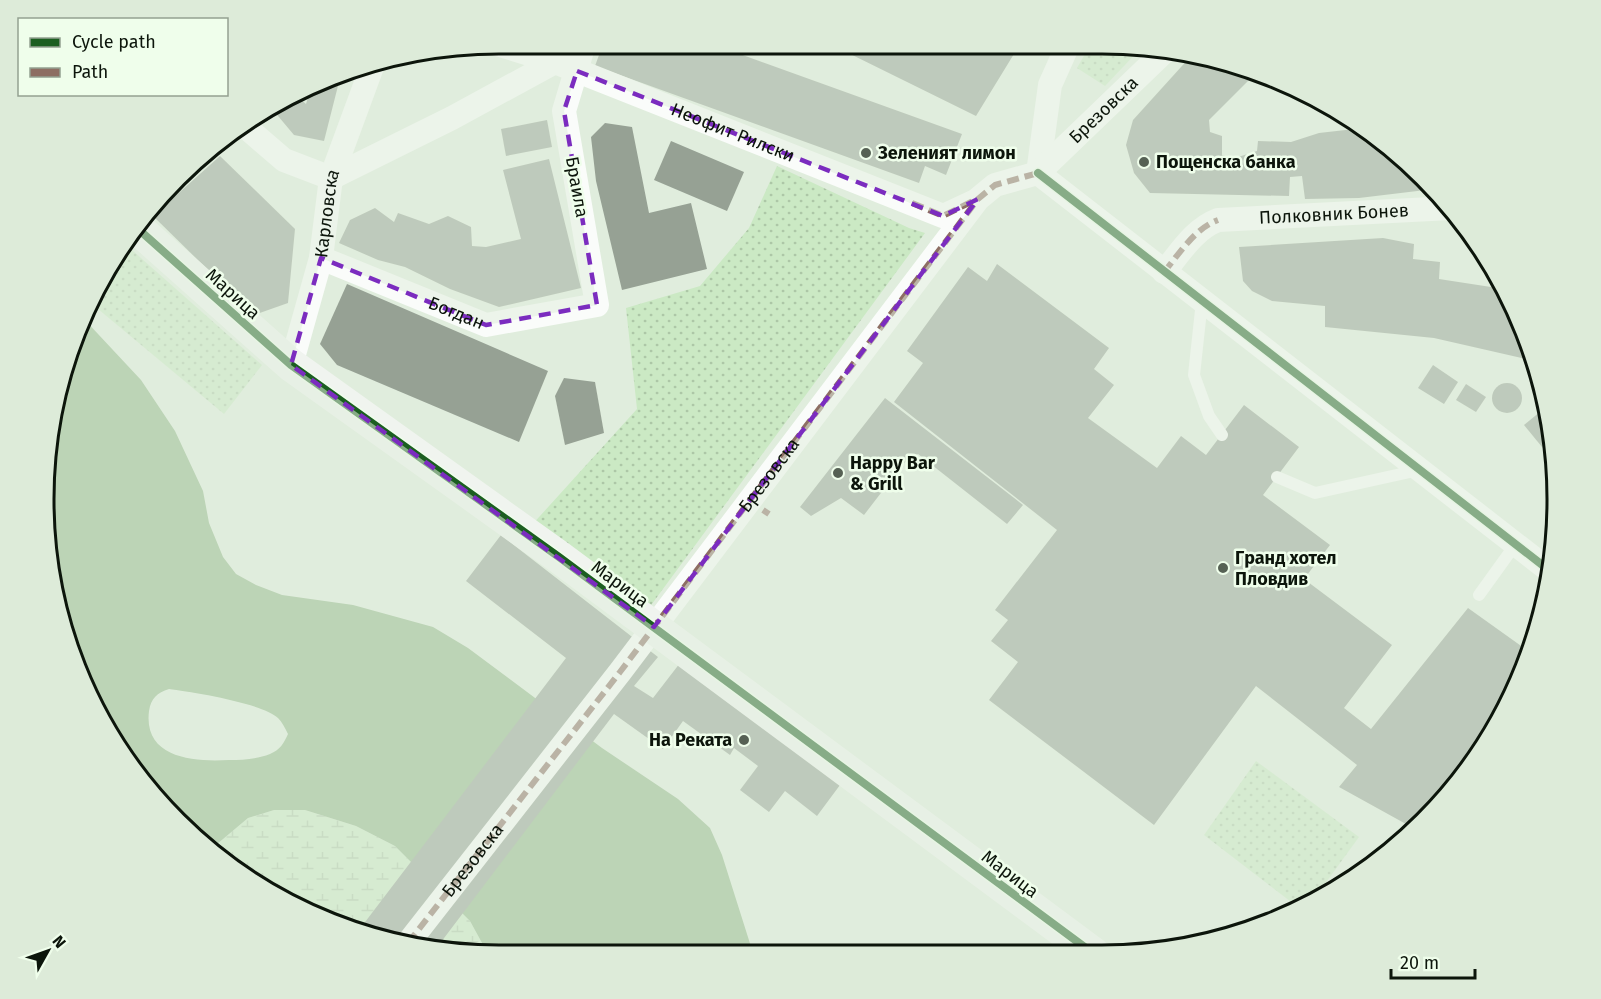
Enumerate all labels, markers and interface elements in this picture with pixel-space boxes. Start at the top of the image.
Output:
legend [18,18,228,96]
text: Cycle path [72,31,156,53]
text: Path [72,61,108,83]
street label: Брезовска [1064,72,1143,148]
street label: Неофит Рилски [668,98,798,167]
place label: Зеленият лимон [877,142,1016,164]
marker: Зеленият лимон [859,146,873,160]
place label: Пощенска банка [1156,151,1296,173]
street label: Браила [561,155,593,219]
marker: Пощенска банка [1137,155,1151,169]
street label: Карловска [310,166,344,259]
street label: Полковник Бонев [1258,199,1409,229]
street label: Марица [201,264,265,324]
street label: Богдан [425,292,487,334]
street label: Брезовска [734,434,804,517]
place label: Happy Bar & Grill [850,452,936,495]
marker: Happy Bar & Grill [831,466,845,480]
place label: Гранд хотел Пловдив [1235,547,1337,590]
street label: Марица [587,556,653,612]
marker: Гранд хотел Пловдив [1216,561,1230,575]
place label: На Реката [649,729,732,751]
marker: На Реката [737,733,751,747]
street label: Брезовска [437,819,508,902]
street label: Марица [977,845,1043,903]
north arrow [18,921,78,981]
text: N [48,932,70,952]
scale bar [1391,942,1475,980]
text: 20 m [1400,952,1439,974]

